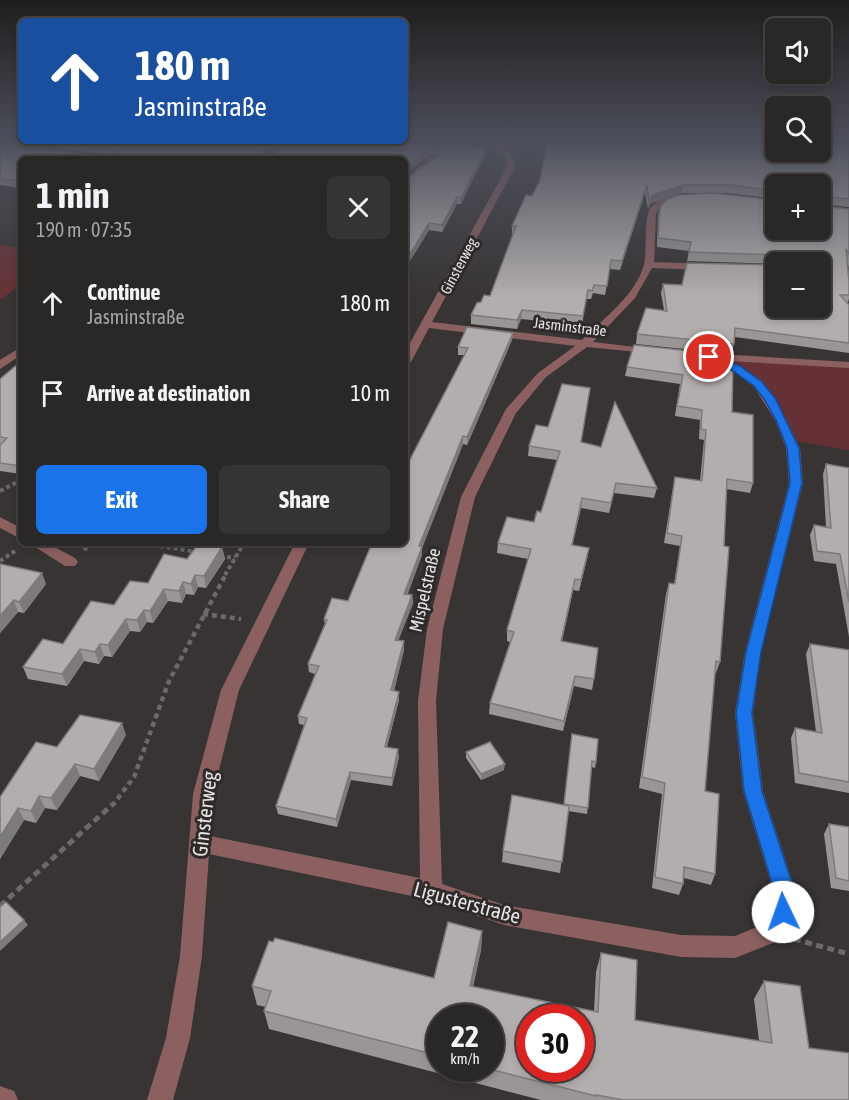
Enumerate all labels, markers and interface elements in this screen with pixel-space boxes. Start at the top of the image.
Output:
map controls [765,18,831,318]
button: sound [765,18,831,84]
text: 180 m [135,41,230,89]
icon: ahead [36,42,114,120]
text: Jasminstraße [135,91,267,122]
button: search [765,96,831,162]
text: 1 min [36,174,110,216]
button: + [765,174,831,240]
button: close [327,176,390,239]
text: 190 m · 07:35 [36,218,132,241]
street label: Ginsterweg [437,234,481,297]
button: − [765,252,831,318]
text: Continue [87,279,161,305]
icon: ahead [36,287,69,320]
text: 180 m [340,290,390,316]
text: Jasminstraße [87,305,185,328]
street label: Jasminstraße [533,314,608,339]
pin [683,331,734,382]
icon: arrive [692,340,725,373]
icon: arrive [36,377,69,410]
text: Arrive at destination [87,380,250,406]
text: 10 m [350,380,390,406]
button: Exit [36,465,207,534]
button: Share [219,465,390,534]
street label: Mispelstraße [405,546,444,634]
street label: Ginsterweg [187,770,221,858]
street label: Ligusterstraße [411,876,523,928]
position arrow [751,880,815,944]
speed limit sign: 30 [516,1004,594,1082]
text: 22 [451,1019,479,1053]
text: km/h [450,1050,480,1067]

